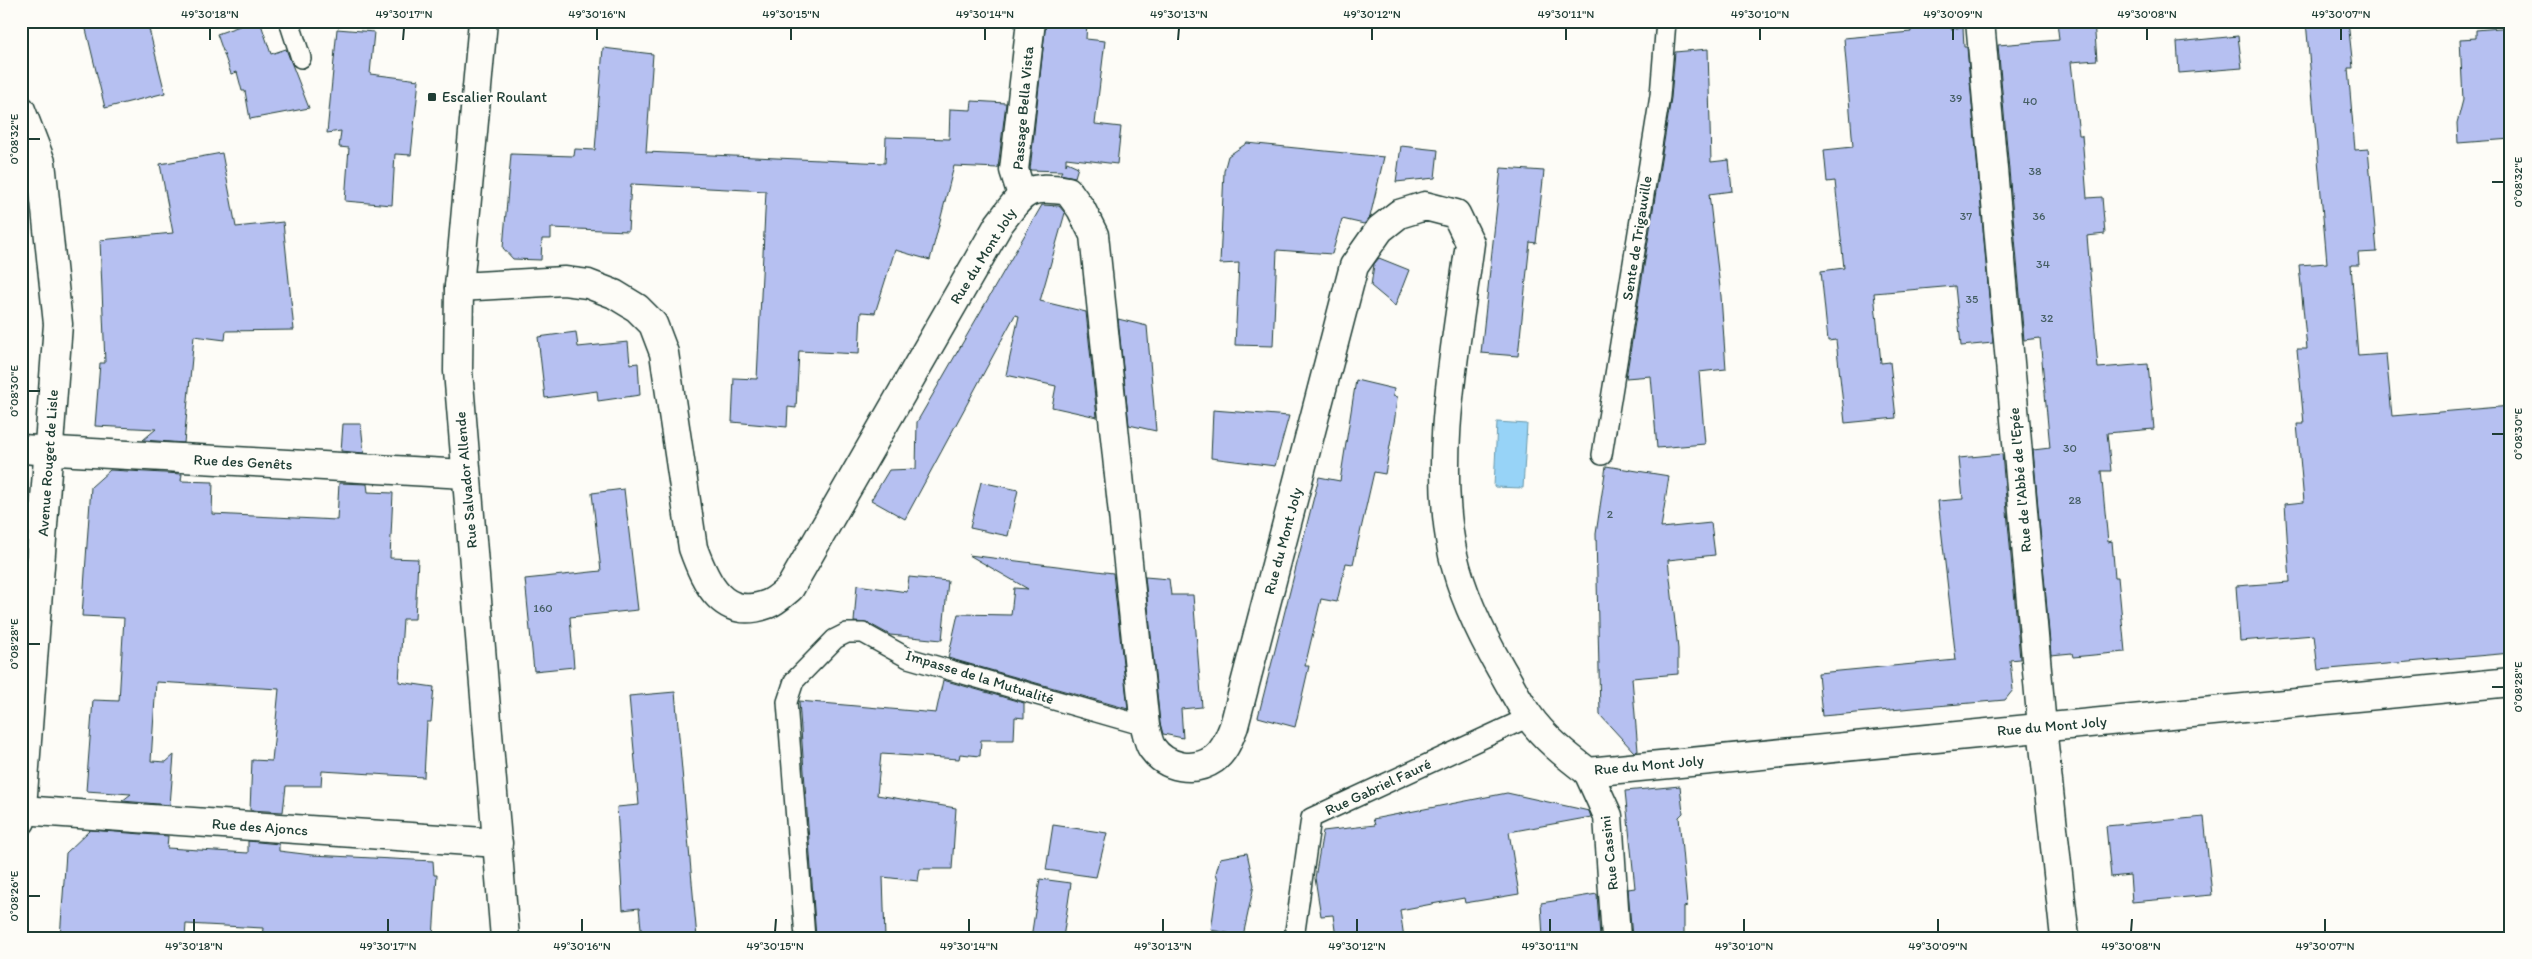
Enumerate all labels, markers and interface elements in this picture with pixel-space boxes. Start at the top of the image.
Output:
text: 49°30'18"N [181,7,239,21]
text: 49°30'17"N [375,7,433,21]
text: 49°30'16"N [568,7,626,21]
text: 49°30'15"N [762,7,820,21]
text: 49°30'14"N [956,7,1014,21]
text: 49°30'13"N [1150,7,1208,21]
text: 49°30'12"N [1343,7,1401,21]
text: 49°30'11"N [1538,7,1594,21]
text: 49°30'10"N [1731,7,1789,21]
text: 49°30'09"N [1923,7,1983,21]
text: 49°30'08"N [2117,7,2177,21]
text: 49°30'07"N [2311,7,2371,21]
street label: Passage Bella Vista [1009,45,1037,170]
place label: Escalier Roulant [442,88,548,106]
marker: Escalier Roulant [426,91,438,103]
house number: 39 [1950,91,1962,105]
house number: 40 [2023,94,2037,108]
text: 0°08'32"E [7,113,21,165]
text: 0°08'32"E [2511,156,2525,208]
house number: 38 [2028,164,2042,178]
street label: Sente de Trigauville [1618,174,1656,302]
street label: Rue du Mont Joly [946,205,1020,307]
house number: 37 [1960,209,1972,223]
house number: 36 [2033,209,2045,223]
house number: 34 [2036,257,2050,271]
house number: 35 [1966,292,1978,306]
house number: 32 [2041,311,2054,325]
text: 0°08'30"E [7,365,21,417]
street label: Avenue Rouget de Lisle [34,389,62,537]
street label: Rue de l'Abbé de l'Epée [2005,407,2035,553]
text: 0°08'30"E [2511,408,2525,460]
street label: Rue Salvador Allende [451,411,481,549]
house number: 30 [2063,441,2077,455]
street label: Rue des Genêts [193,450,293,474]
street label: Rue du Mont Joly [1260,485,1306,597]
house number: 28 [2069,493,2082,507]
house number: 2 [1607,507,1614,521]
house number: 160 [533,601,553,615]
text: 0°08'28"E [7,618,21,670]
street label: Impasse de la Mutualité [904,646,1056,708]
text: 0°08'28"E [2511,661,2525,713]
street label: Rue du Mont Joly [1996,712,2108,740]
street label: Rue du Mont Joly [1593,751,1705,779]
street label: Rue Gabriel Fauré [1322,755,1434,819]
street label: Rue des Ajoncs [211,815,309,839]
street label: Rue Cassini [1596,815,1622,891]
text: 0°08'26"E [7,870,21,921]
text: 49°30'18"N [165,939,223,953]
text: 49°30'17"N [359,939,417,953]
text: 49°30'16"N [553,939,611,953]
text: 49°30'15"N [746,939,804,953]
text: 49°30'14"N [940,939,998,953]
text: 49°30'13"N [1134,939,1192,953]
text: 49°30'12"N [1328,939,1386,953]
text: 49°30'11"N [1522,939,1578,953]
text: 49°30'10"N [1715,939,1773,953]
text: 49°30'09"N [1908,939,1968,953]
text: 49°30'08"N [2101,939,2161,953]
text: 49°30'07"N [2295,939,2355,953]

